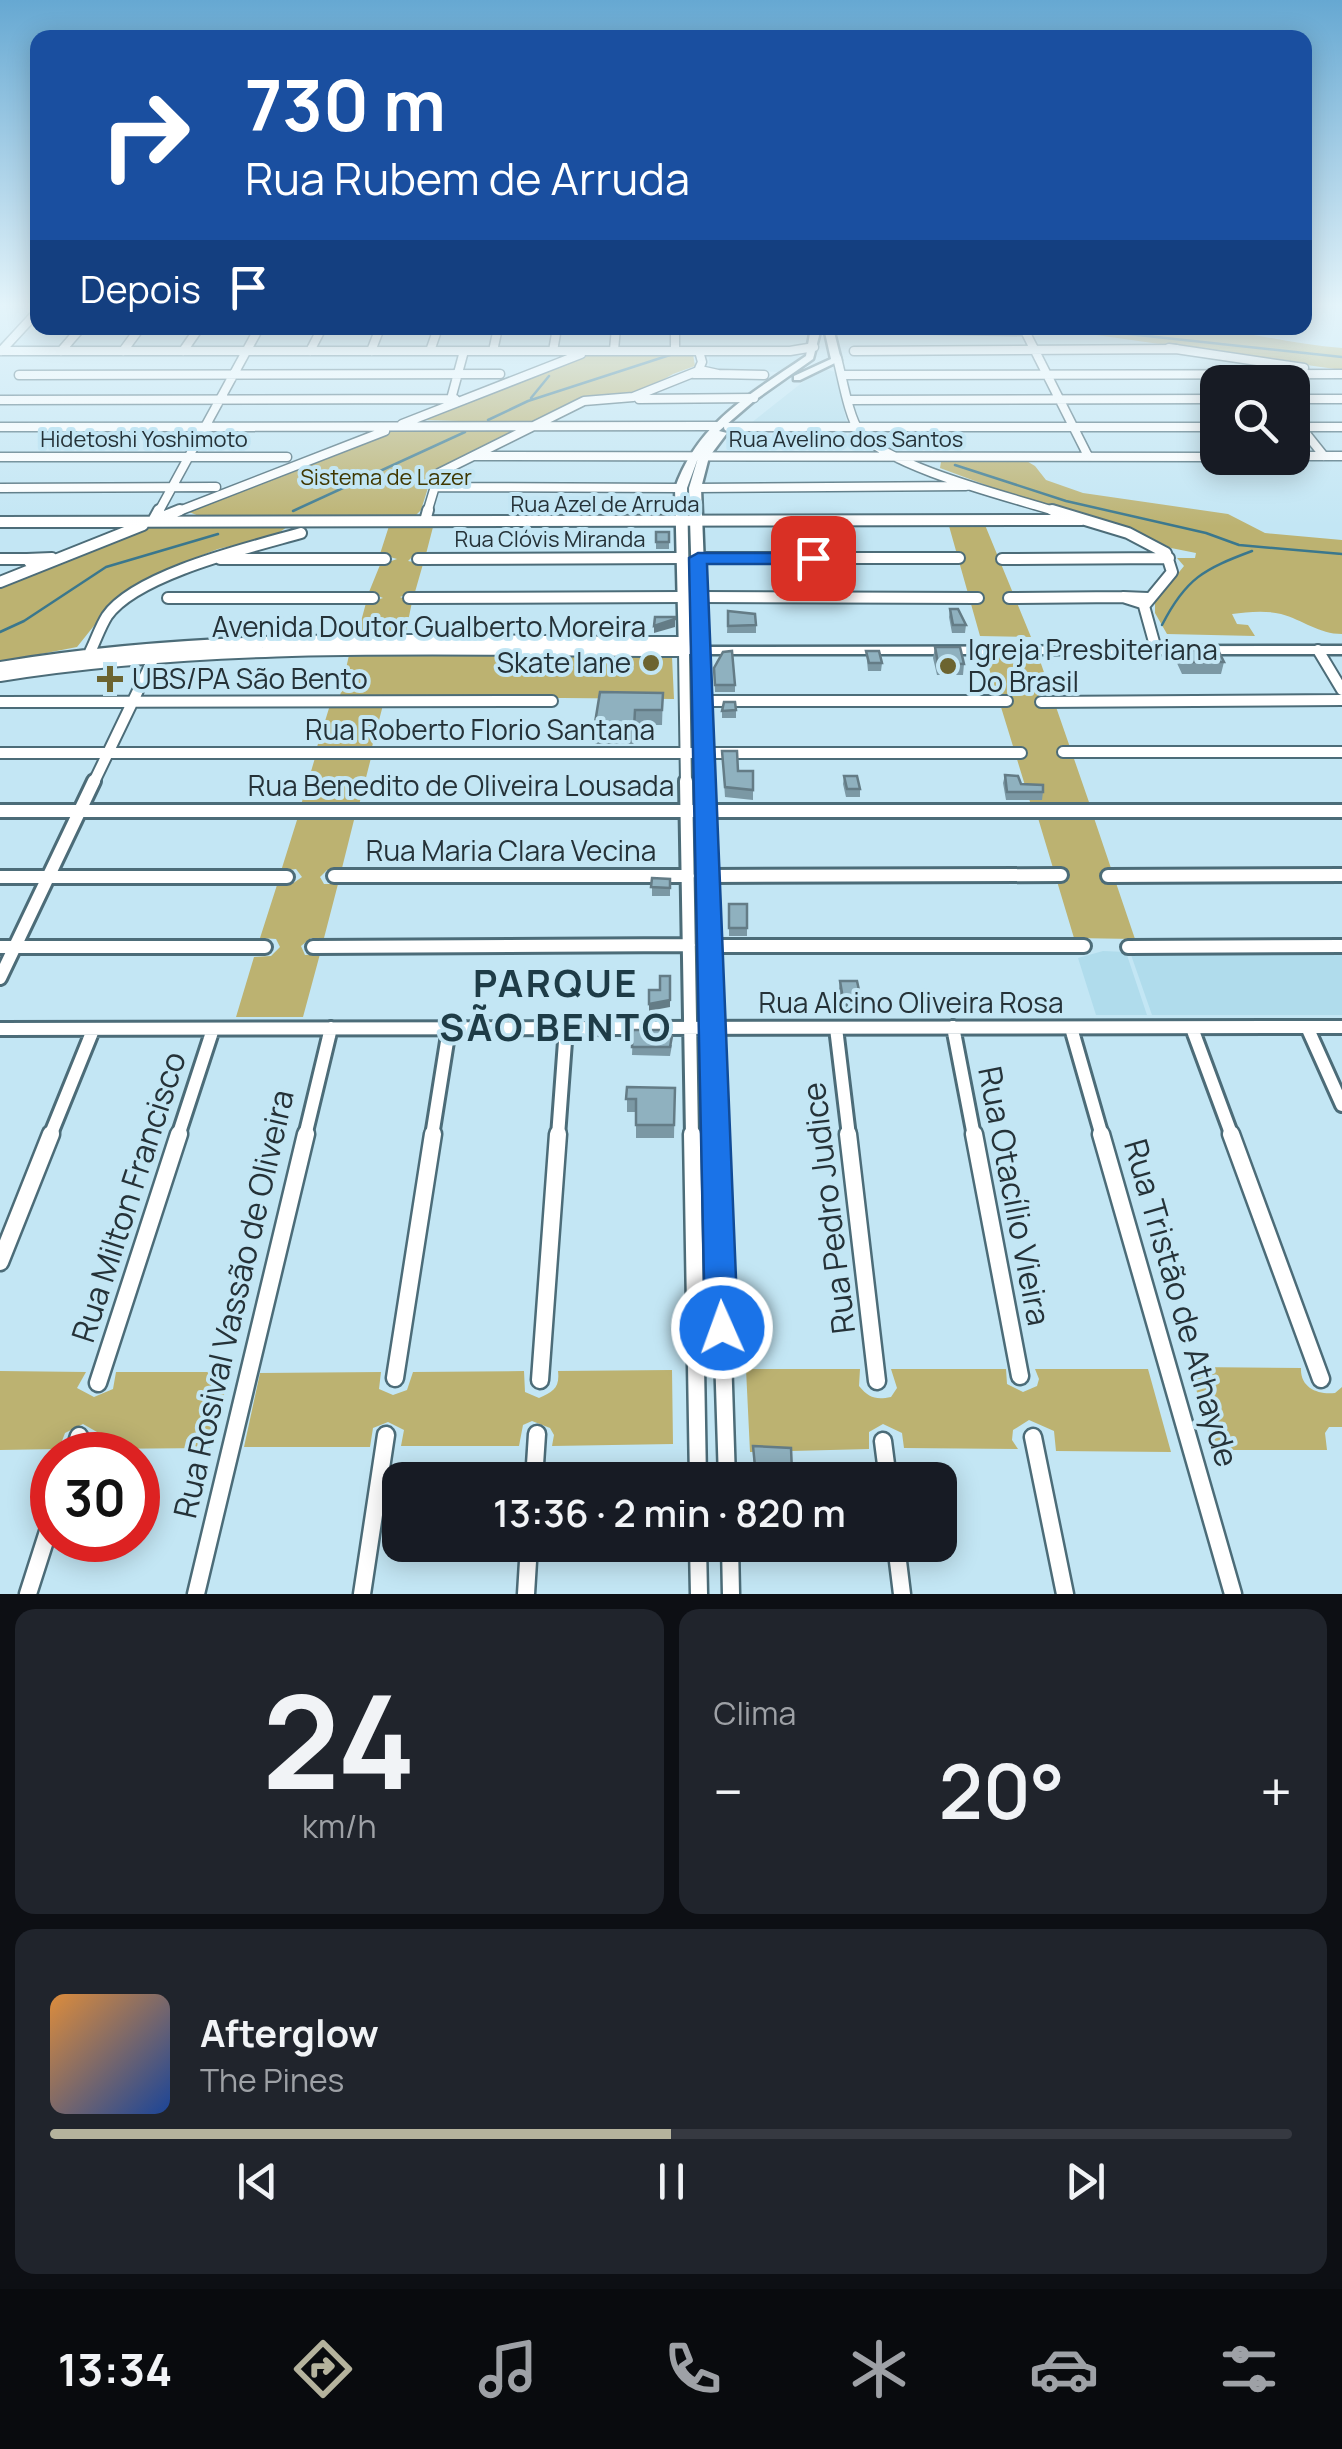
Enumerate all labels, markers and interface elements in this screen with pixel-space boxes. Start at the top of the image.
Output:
text: 730 m [245,56,446,152]
icon: right [80,70,210,200]
text: Rua Rubem de Arruda [245,147,690,209]
icon: arrive [221,260,276,315]
text: Depois [80,262,201,314]
map controls [1200,365,1310,475]
button: search [1200,365,1310,475]
street label: Hidetoshi Yoshimoto [40,424,248,454]
street label: Rua Avelino dos Santos [729,424,963,454]
park label: Sistema de Lazer [300,462,472,492]
street label: Rua Azel de Arruda [510,489,700,519]
pin [771,516,856,601]
street label: Rua Clóvis Miranda [455,524,645,554]
icon: arrive [786,531,841,586]
street label: Avenida Doutor Gualberto Moreira [212,607,646,645]
place label: Igreja Presbiteriana Do Brasil [968,630,1218,700]
place label: Skate lane [497,643,631,681]
marker: Skate lane [640,652,662,674]
marker: Igreja Presbiteriana Do Brasil [937,655,959,677]
place label: UBS/PA São Bento [132,659,368,697]
marker: UBS/PA São Bento [97,666,123,692]
street label: Rua Roberto Florio Santana [305,710,655,748]
street label: Rua Benedito de Oliveira Lousada [248,766,674,804]
street label: Rua Maria Clara Vecina [366,831,656,869]
district label: PARQUE SÃO BENTO [439,956,673,1052]
street label: Rua Alcino Oliveira Rosa [759,983,1063,1021]
street label: Rua Milton Francisco [60,1046,196,1348]
street label: Rua Otacílio Vieira [968,1062,1062,1329]
street label: Rua Pedro Judice [791,1080,865,1336]
street label: Rua Rosival Vassão de Oliveira [162,1085,304,1522]
street label: Rua Tristão de Athayde [1114,1134,1250,1472]
position arrow [670,1276,774,1380]
speed limit sign: 30 [30,1432,160,1562]
text: 13:36 · 2 min · 820 m [493,1486,846,1538]
text: 24 [262,1650,416,1828]
text: Clima [714,1691,796,1735]
text: 20° [939,1739,1065,1842]
text: − [714,1753,743,1829]
text: + [1260,1753,1292,1829]
text: km/h [302,1804,376,1848]
text: Afterglow [200,2006,379,2058]
text: The Pines [200,2058,344,2102]
icon: previous [230,2154,285,2209]
icon: pause [644,2154,699,2209]
icon: next [1058,2154,1113,2209]
icon: directions [288,2334,358,2404]
icon: music [473,2334,543,2404]
icon: phone [658,2334,728,2404]
icon: climate [844,2334,914,2404]
icon: car [1029,2334,1099,2404]
icon: filters [1214,2334,1284,2404]
text: 13:34 [58,2338,172,2400]

